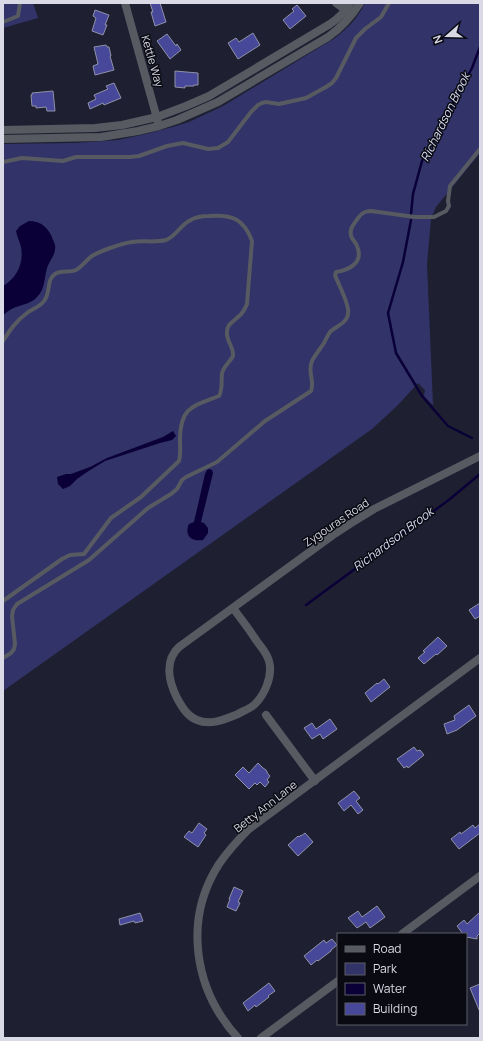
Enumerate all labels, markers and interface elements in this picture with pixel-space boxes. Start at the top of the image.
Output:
north arrow [427,16,467,56]
street label: Kettle Way [138,33,168,89]
text: N [429,33,446,46]
water label: Richardson Brook [416,68,475,164]
street label: Zygouras Road [300,495,372,549]
water label: Richardson Brook [349,502,438,575]
street label: Betty Ann Lane [230,776,300,835]
legend [337,933,467,1025]
text: Road [373,940,401,957]
text: Park [373,960,398,977]
text: Water [373,980,407,997]
text: Building [373,1000,417,1017]

